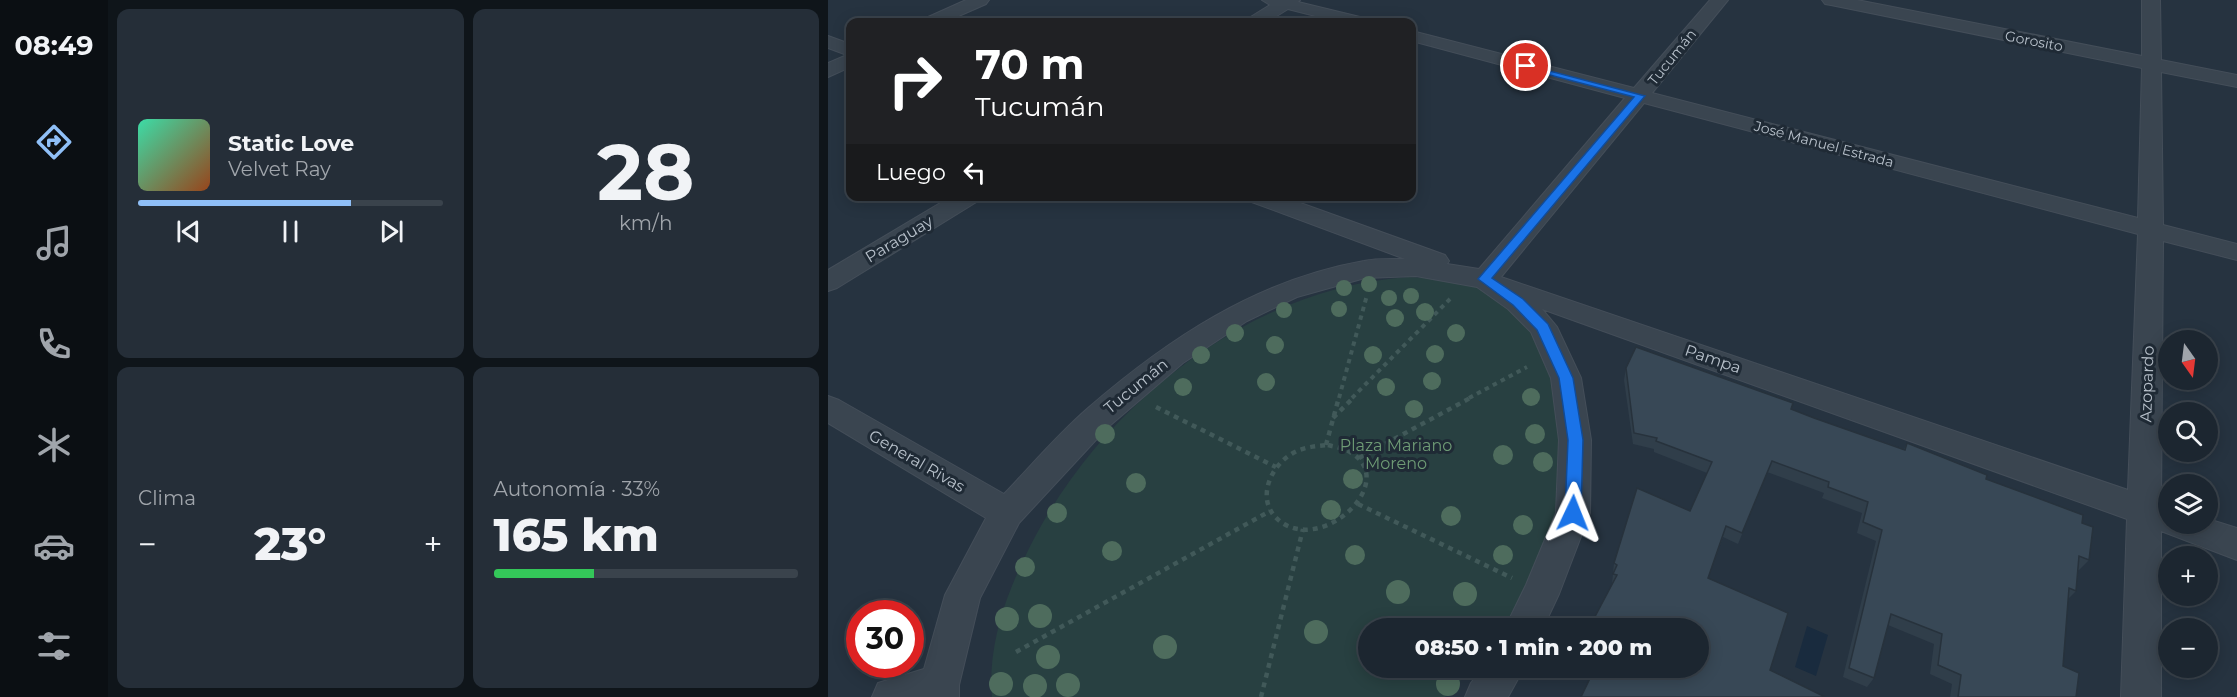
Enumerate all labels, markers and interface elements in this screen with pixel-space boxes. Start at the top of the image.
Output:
street label: Tucumán [1644,25,1700,89]
street label: Gorosito [2004,27,2065,55]
text: 08:49 [15,29,93,62]
text: 70 m [975,38,1085,90]
pin [1500,40,1551,91]
icon: right [876,42,954,120]
icon: arrive [1509,49,1542,82]
text: Tucumán [975,90,1104,123]
street label: José Manuel Estrada [1751,116,1896,171]
icon: directions [33,121,75,163]
text: 28 [597,124,695,220]
text: Static Love [228,130,354,157]
icon: left [958,156,991,189]
text: Velvet Ray [228,157,331,181]
text: Luego [876,159,946,186]
text: km/h [619,211,672,235]
street label: Paraguay [862,211,936,267]
icon: previous [172,215,205,248]
icon: pause [274,215,307,248]
icon: next [375,215,408,248]
icon: music [33,222,75,264]
icon: phone [33,323,75,365]
north arrow [2158,330,2218,390]
map controls [2158,330,2218,678]
street label: Pampa [1683,341,1743,377]
street label: Azopardo [2136,345,2158,423]
street label: Tucumán [1100,354,1172,418]
button: search [2158,402,2218,462]
icon: climate [33,424,75,466]
street label: General Rivas [866,426,969,496]
park label: Plaza Mariano Moreno [1340,436,1452,473]
button: layers [2158,474,2218,534]
text: Autonomía · 33% [494,477,660,501]
position arrow [1541,481,1605,545]
text: Clima [138,486,196,510]
text: 165 km [494,507,659,562]
text: 23° [254,516,326,571]
text: − [138,524,157,564]
text: + [424,524,443,564]
icon: car [33,525,75,567]
button: + [2158,546,2218,606]
speed limit sign: 30 [846,600,924,678]
button: − [2158,618,2218,678]
icon: filters [33,625,75,667]
text: 08:50 · 1 min · 200 m [1415,634,1652,661]

